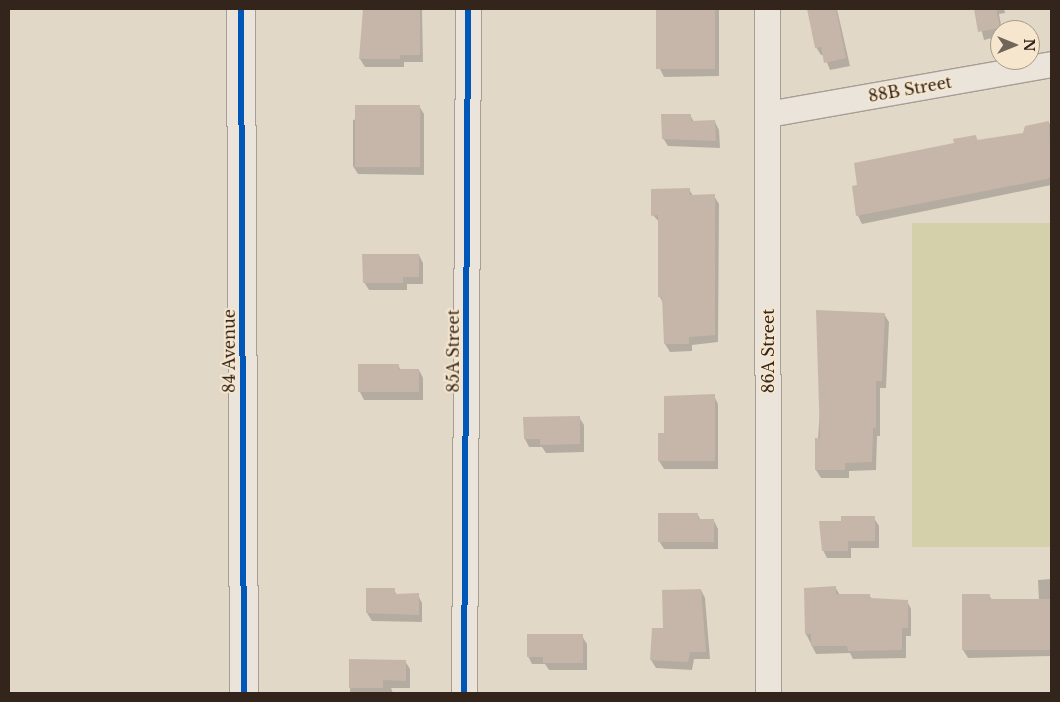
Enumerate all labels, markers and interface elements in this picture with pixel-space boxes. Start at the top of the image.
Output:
north arrow [990,20,1040,70]
text: N [1020,38,1038,52]
street label: 88B Street [867,72,953,106]
street label: 86A Street [758,308,778,394]
street label: 84 Avenue [219,309,239,393]
street label: 85A Street [443,309,463,393]

